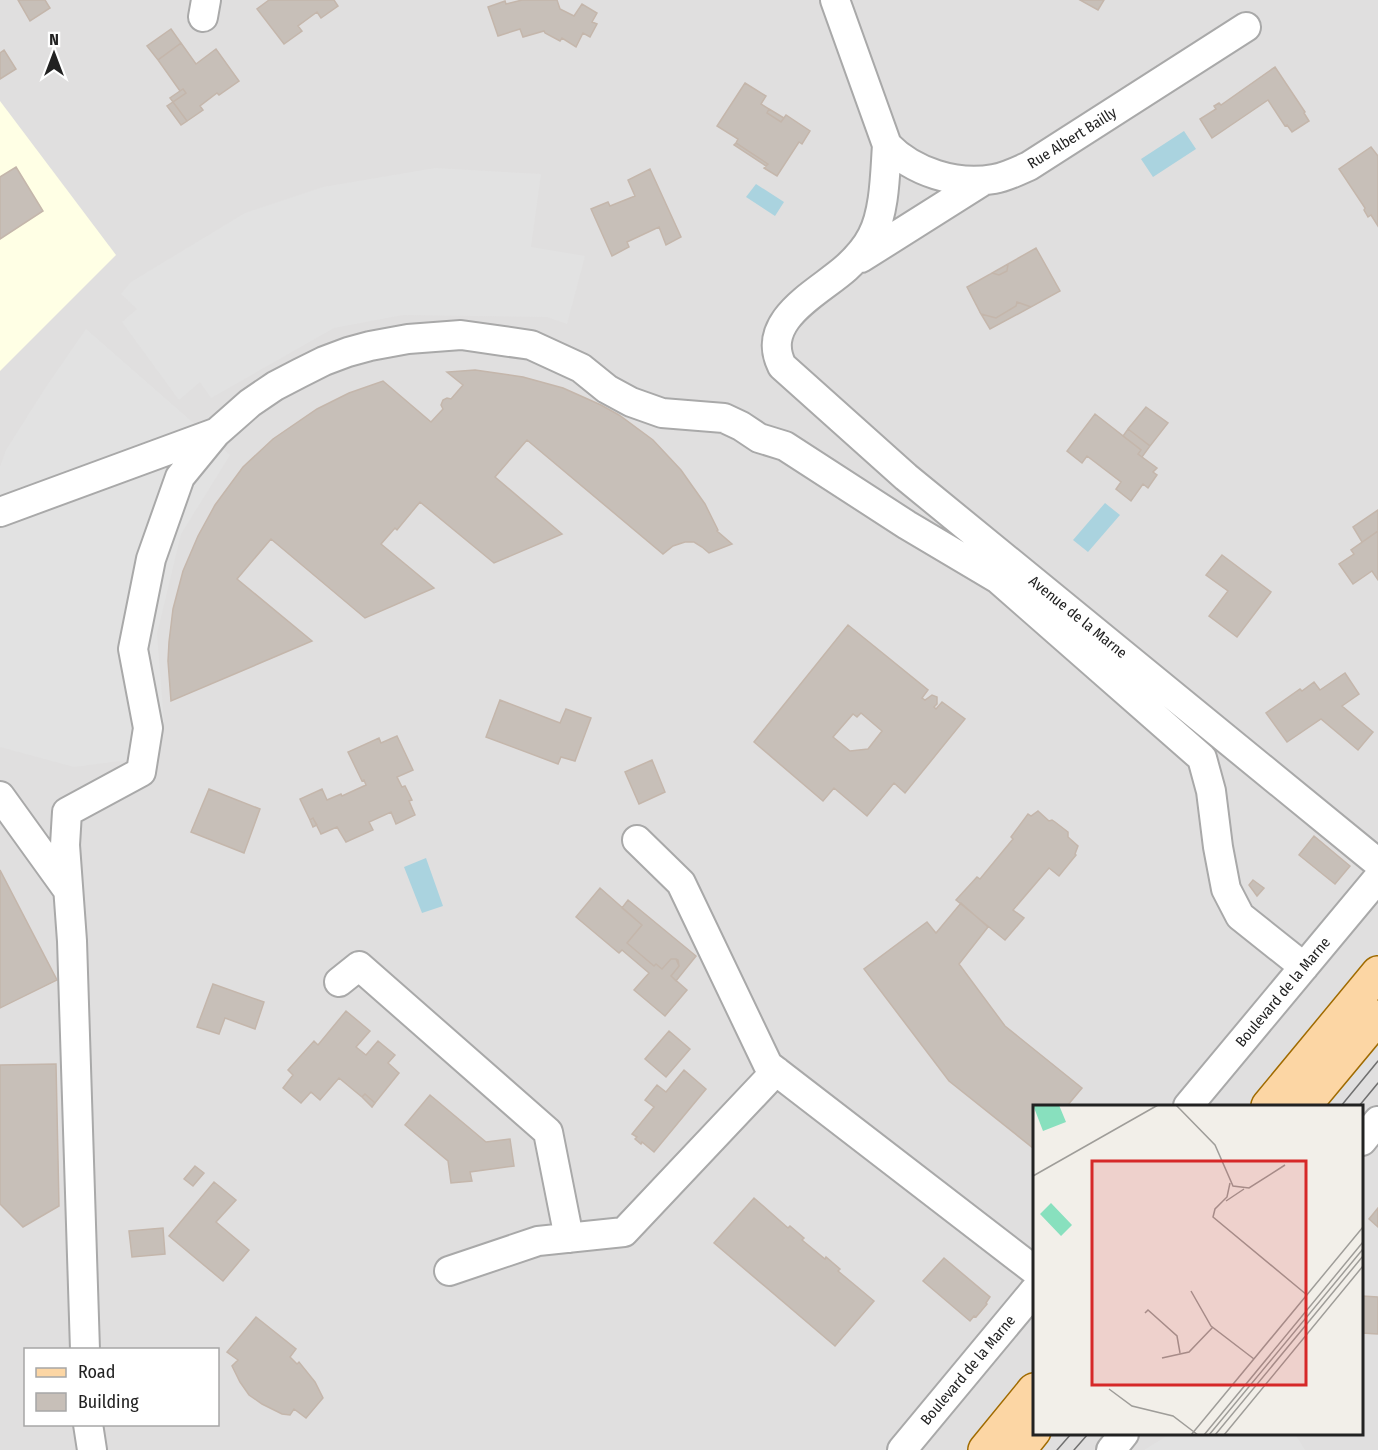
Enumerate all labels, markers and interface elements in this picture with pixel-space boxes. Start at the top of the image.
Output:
north arrow [24,24,84,84]
text: N [49,30,59,49]
street label: Rue Albert Bailly [1024,103,1120,173]
street label: Avenue de la Marne [1025,572,1131,662]
street label: Boulevard de la Marne [1232,933,1334,1051]
inset map [1033,1105,1363,1435]
street label: Boulevard de la Marne [917,1311,1019,1429]
legend [24,1348,219,1426]
text: Road [78,1361,115,1383]
text: Building [78,1391,139,1413]

